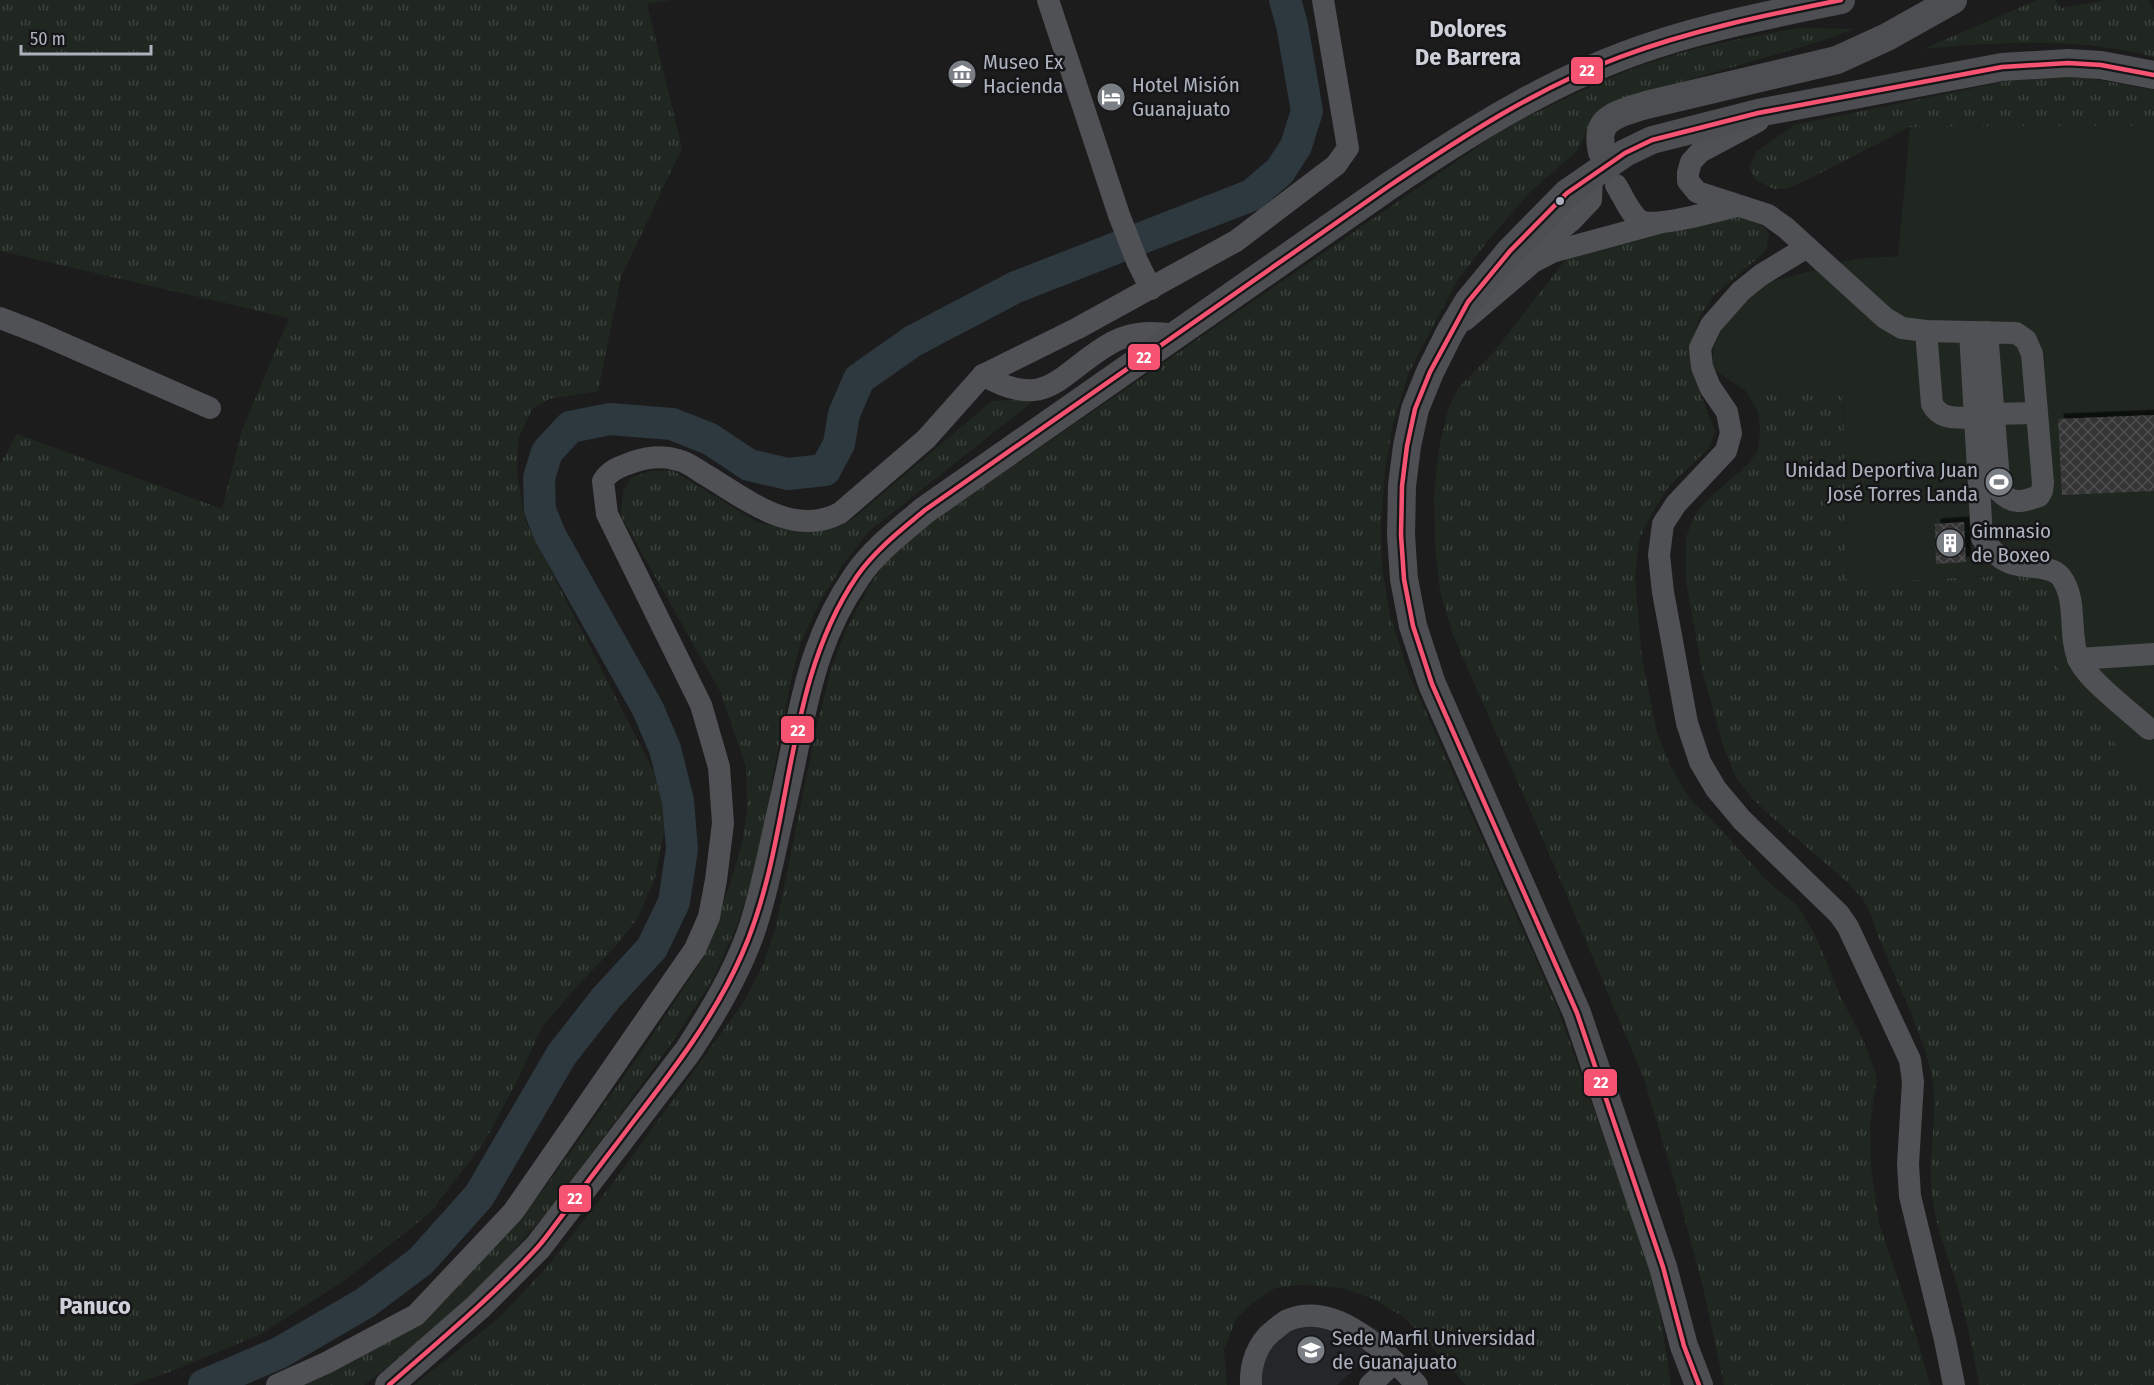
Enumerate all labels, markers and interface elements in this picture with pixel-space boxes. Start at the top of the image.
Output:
district label: Dolores De Barrera [1415,15,1521,71]
scale bar [21,18,152,56]
text: 50 m [30,28,66,50]
place label: Museo Ex Hacienda [983,49,1064,99]
line badge: 22 [1570,56,1604,85]
museum icon: Museo Ex Hacienda [946,58,978,90]
text: 22 [1579,61,1595,80]
place label: Hotel Misión Guanajuato [1132,72,1240,122]
hotel icon: Hotel Misión Guanajuato [1095,81,1127,113]
unlabelled marker [1554,195,1566,207]
line badge: 22 [1127,343,1161,371]
text: 22 [1136,348,1152,367]
place label: Unidad Deportiva Juan José Torres Landa [1785,457,1978,507]
sports icon: Unidad Deportiva Juan José Torres Landa [1983,466,2015,498]
place label: Gimnasio de Boxeo [1971,518,2051,568]
building icon: Gimnasio de Boxeo [1934,527,1966,559]
line badge: 22 [780,715,815,744]
text: 22 [790,721,806,740]
line badge: 22 [1583,1068,1618,1097]
text: 22 [1593,1073,1609,1092]
line badge: 22 [558,1184,592,1213]
text: 22 [567,1189,583,1208]
district label: Panuco [59,1292,131,1320]
place label: Sede Marfil Universidad de Guanajuato [1332,1325,1536,1375]
school or university icon: Sede Marfil Universidad de Guanajuato [1295,1334,1327,1366]

